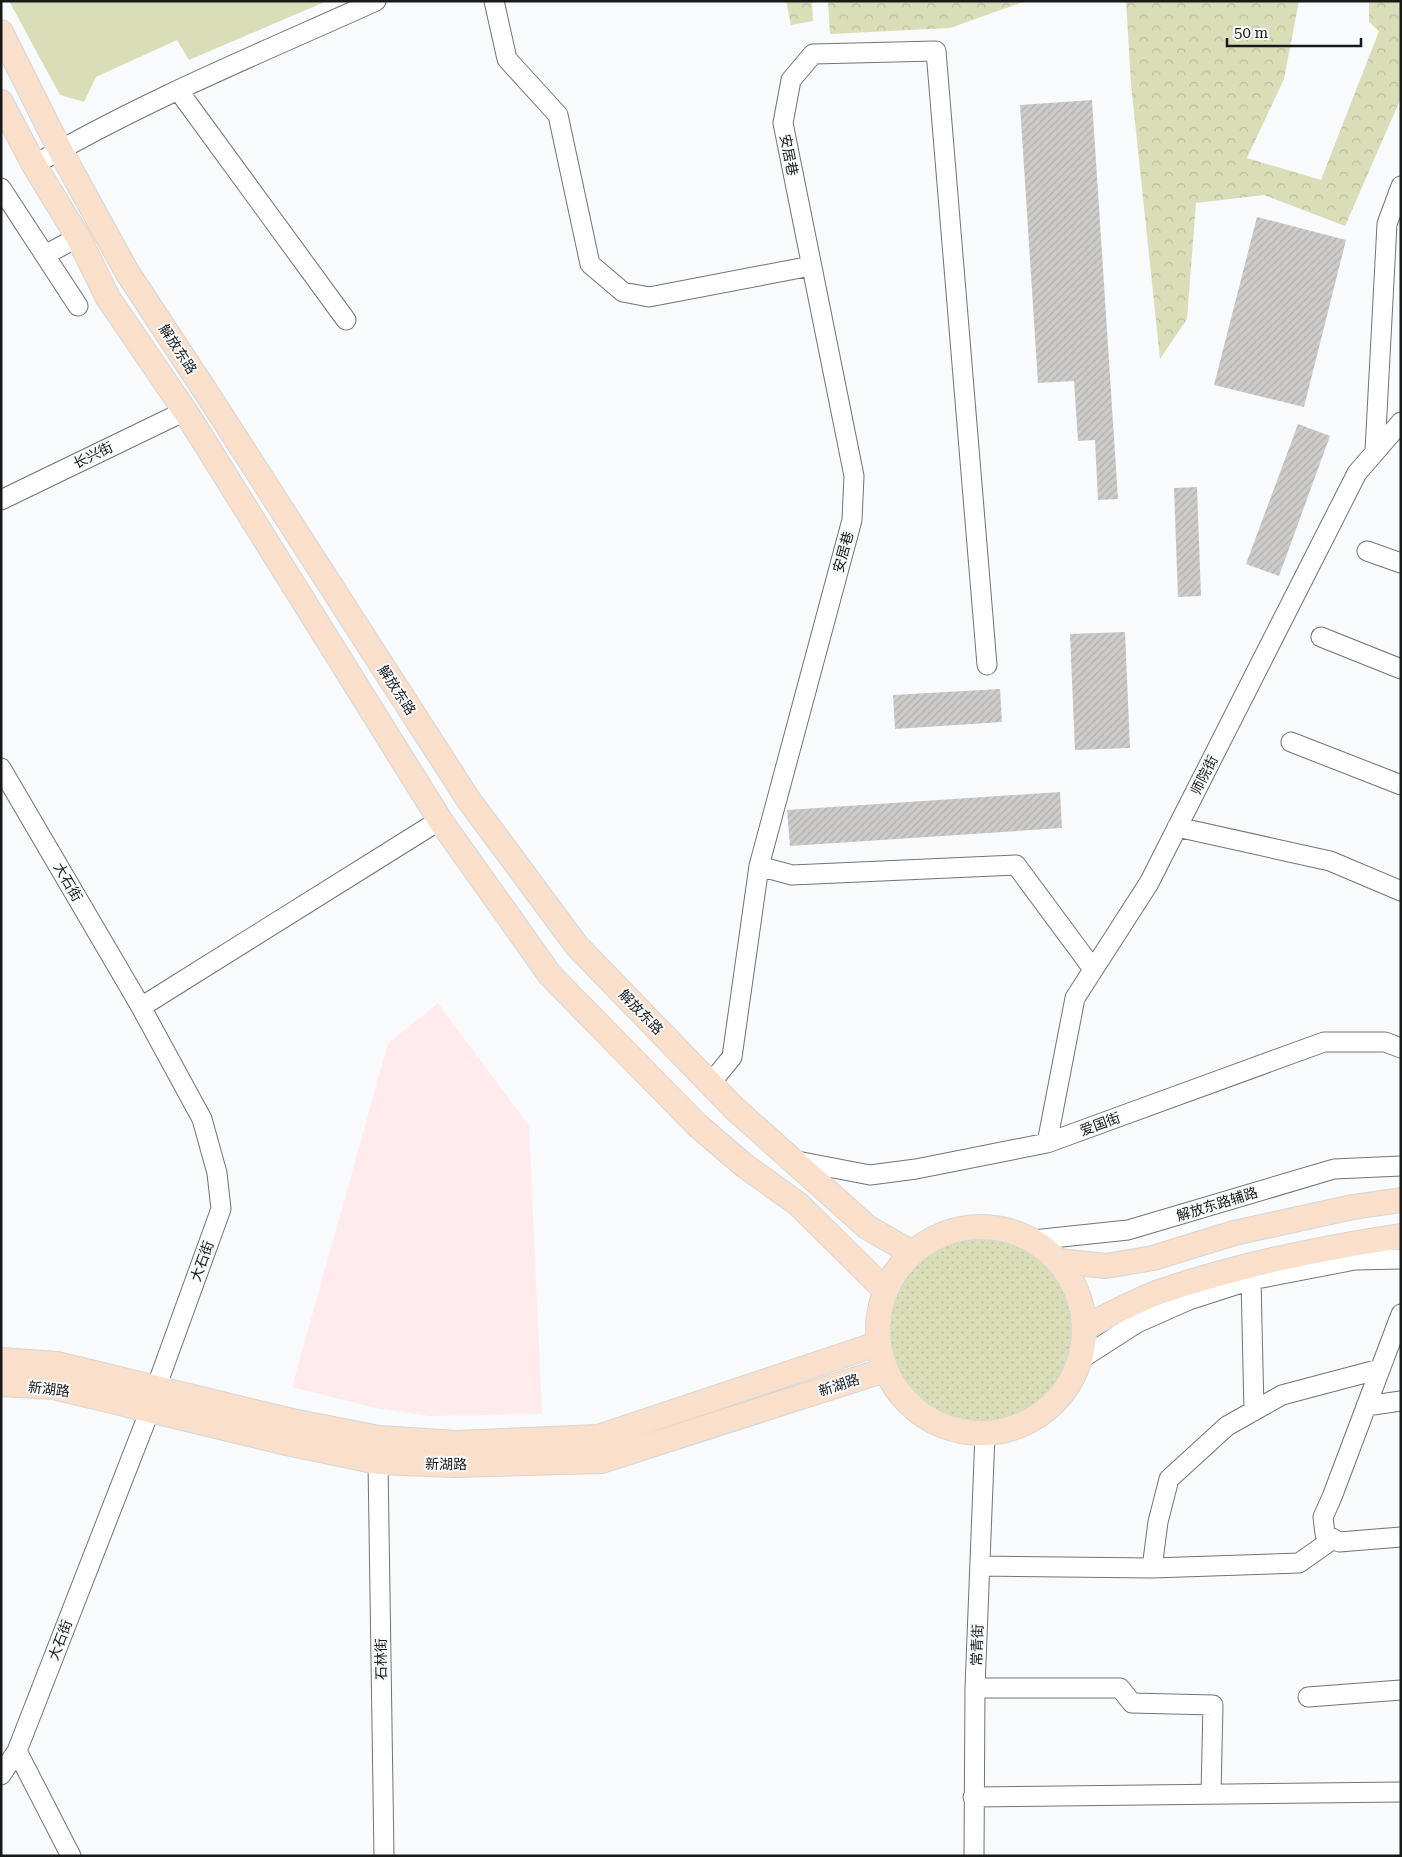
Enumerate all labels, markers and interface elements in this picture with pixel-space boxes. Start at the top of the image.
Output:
scale bar [1227,15,1361,47]
text: 50 m [1234,24,1269,42]
street label: 安居巷 [777,133,801,177]
street label: 解放东路 [156,321,200,377]
street label: 长兴街 [71,439,115,471]
street label: 安居巷 [830,530,856,574]
street label: 解放东路 [375,662,419,718]
street label: 师院街 [1187,753,1221,797]
street label: 大石街 [51,860,85,904]
street label: 解放东路 [616,986,666,1038]
street label: 爱国街 [1078,1109,1122,1139]
street label: 解放东路辅路 [1174,1184,1260,1224]
street label: 大石街 [187,1239,217,1283]
street label: 新湖路 [817,1371,861,1399]
street label: 新湖路 [27,1379,71,1399]
street label: 新湖路 [425,1456,467,1472]
street label: 大石街 [45,1618,75,1662]
street label: 常青街 [968,1624,986,1666]
street label: 石林街 [373,1638,389,1680]

